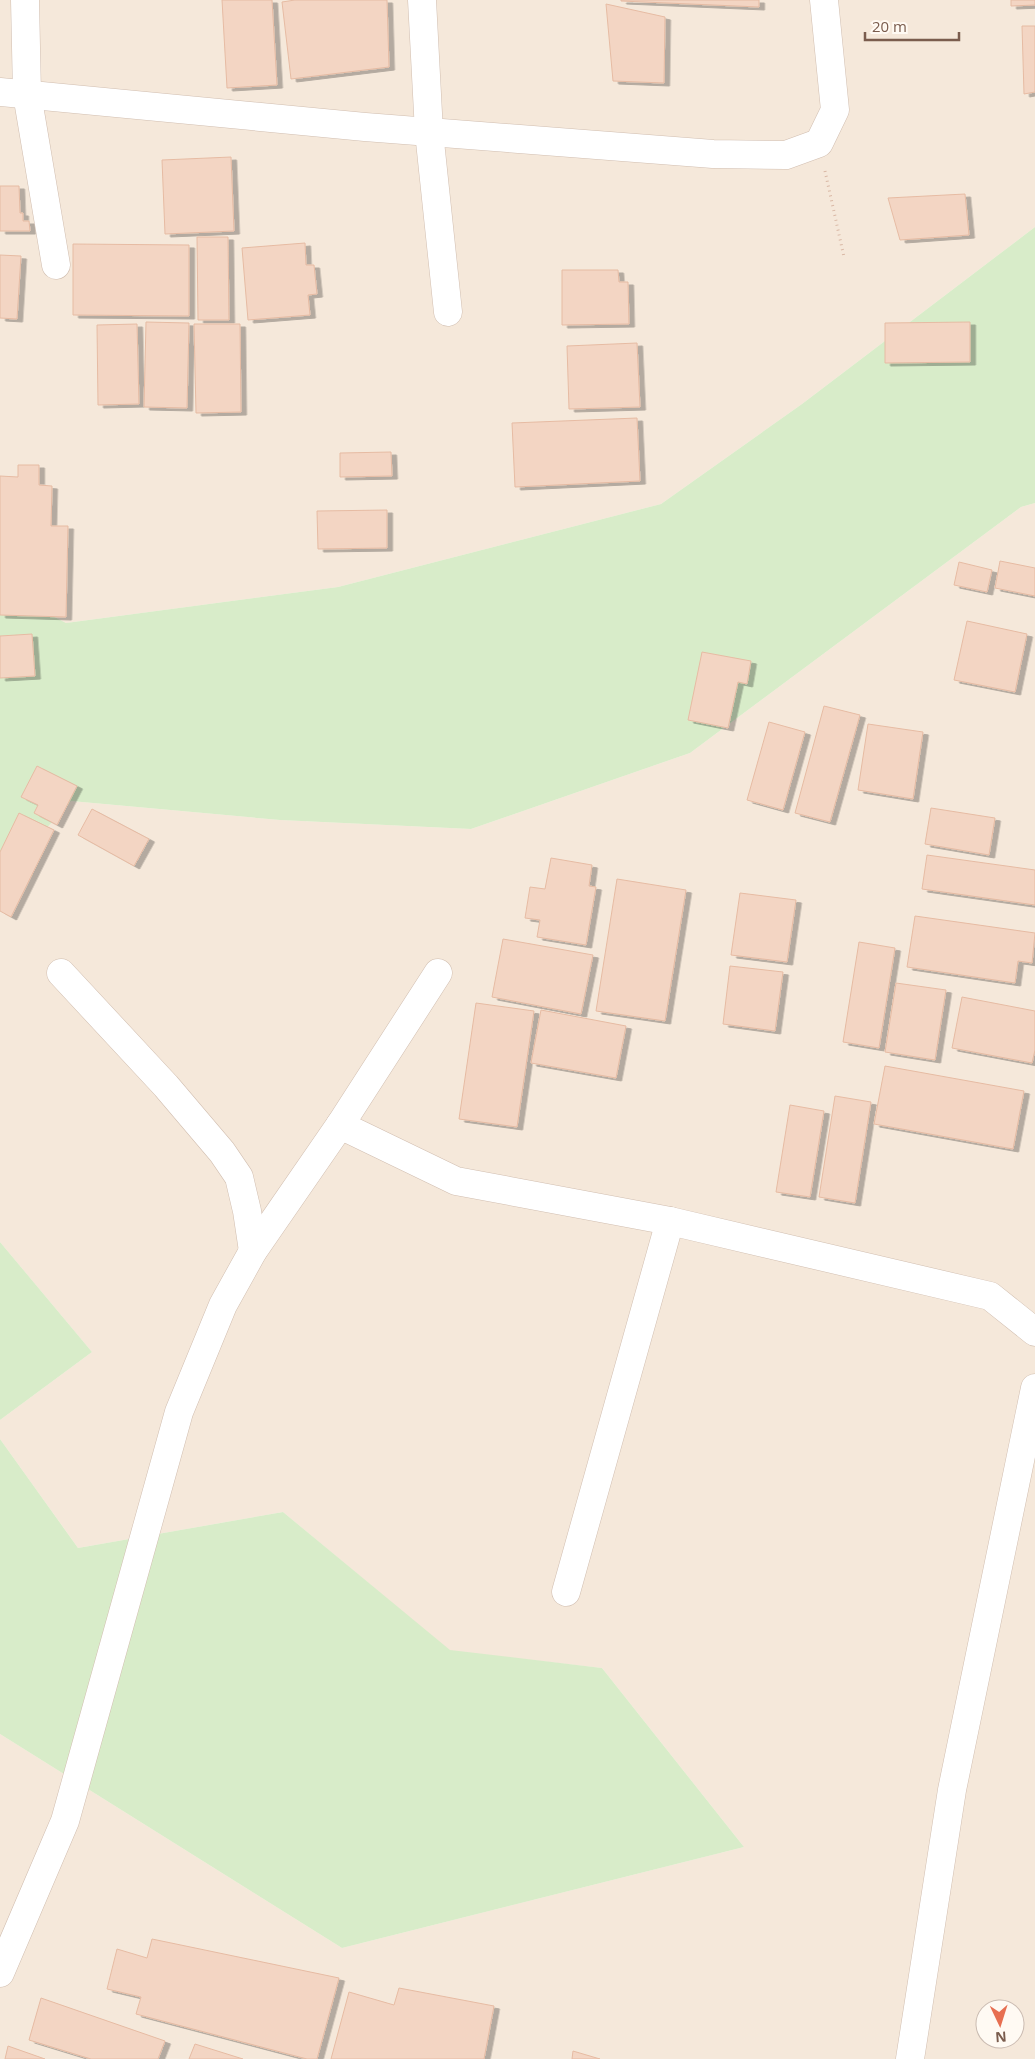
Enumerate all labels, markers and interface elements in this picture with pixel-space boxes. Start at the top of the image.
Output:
scale bar [865,10,959,42]
text: 20 m [872,16,907,36]
north arrow [975,1999,1025,2049]
text: N [995,2028,1007,2047]

